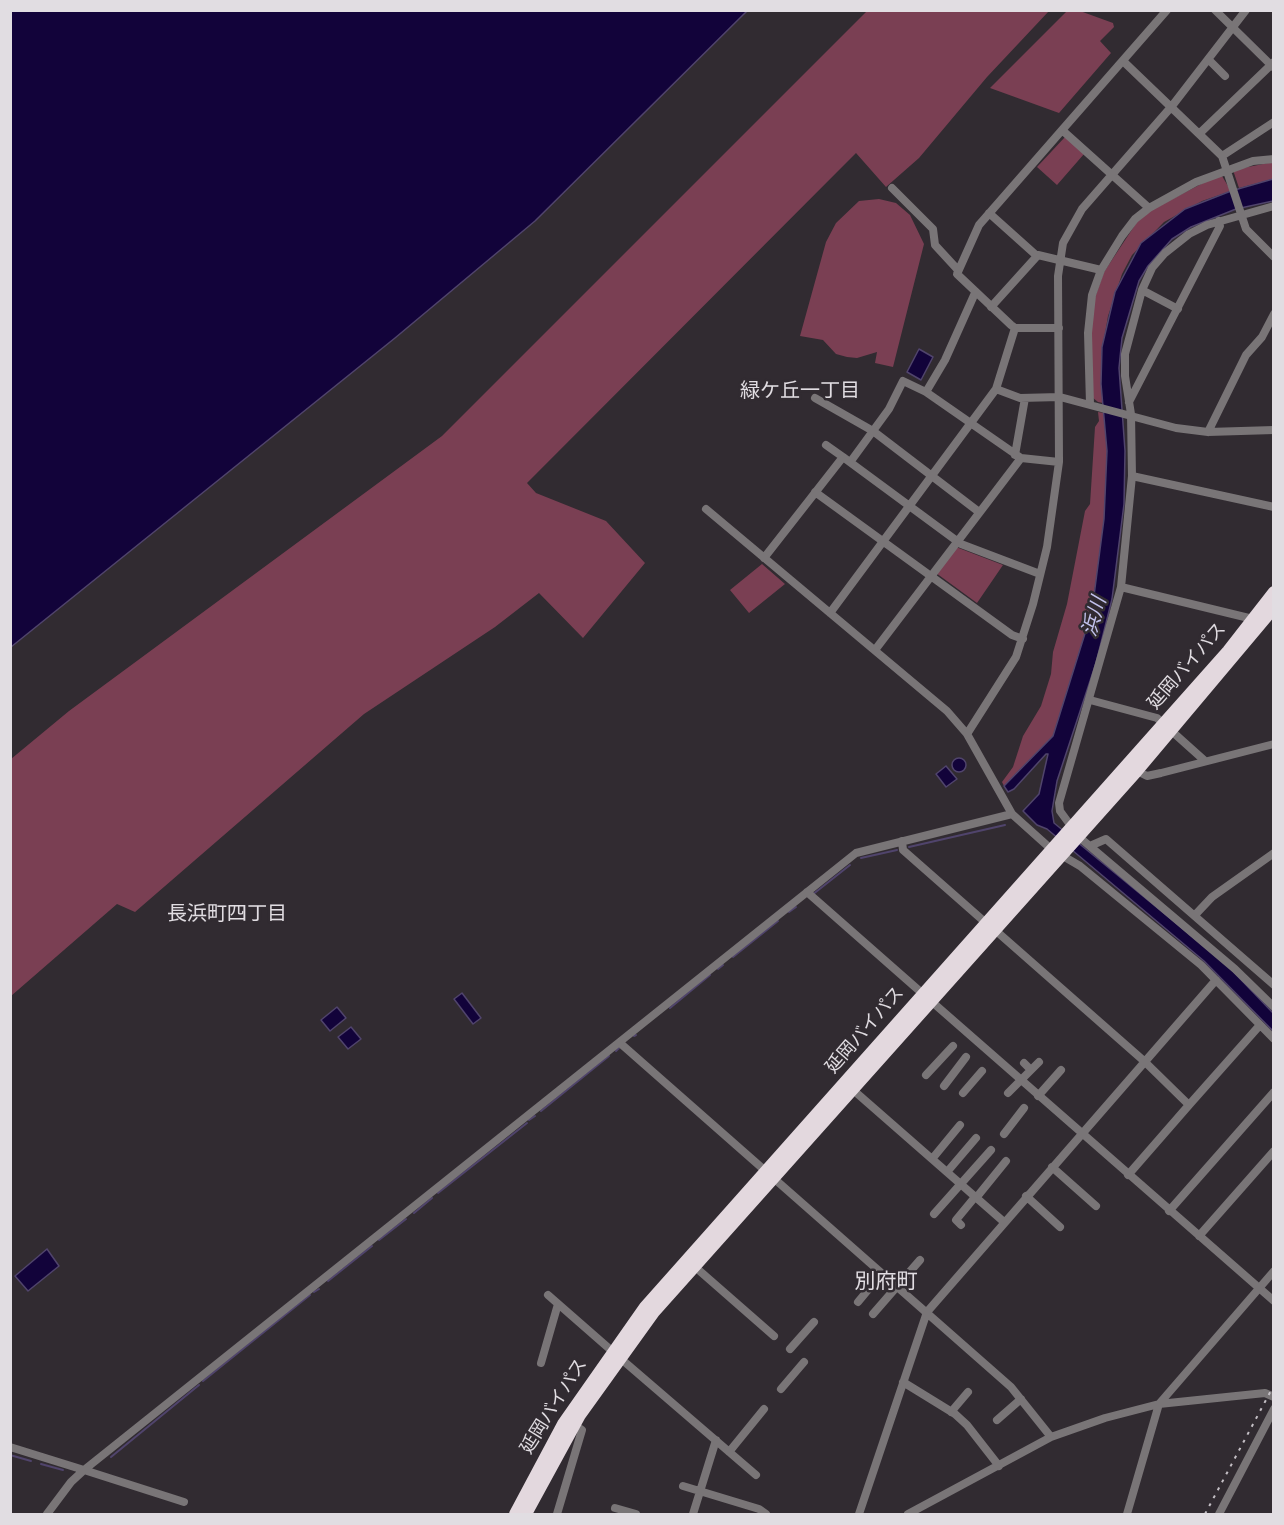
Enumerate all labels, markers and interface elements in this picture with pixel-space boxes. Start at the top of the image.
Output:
district label: 緑ケ丘一丁目 [740,381,860,405]
water label: 浜川 [1079,594,1113,640]
street label: 延岡バイパス [1144,619,1232,715]
district label: 長浜町四丁目 [167,904,287,928]
street label: 延岡バイパス [822,983,910,1079]
district label: 別府町 [855,1270,917,1296]
street label: 延岡バイパス [517,1355,593,1459]

